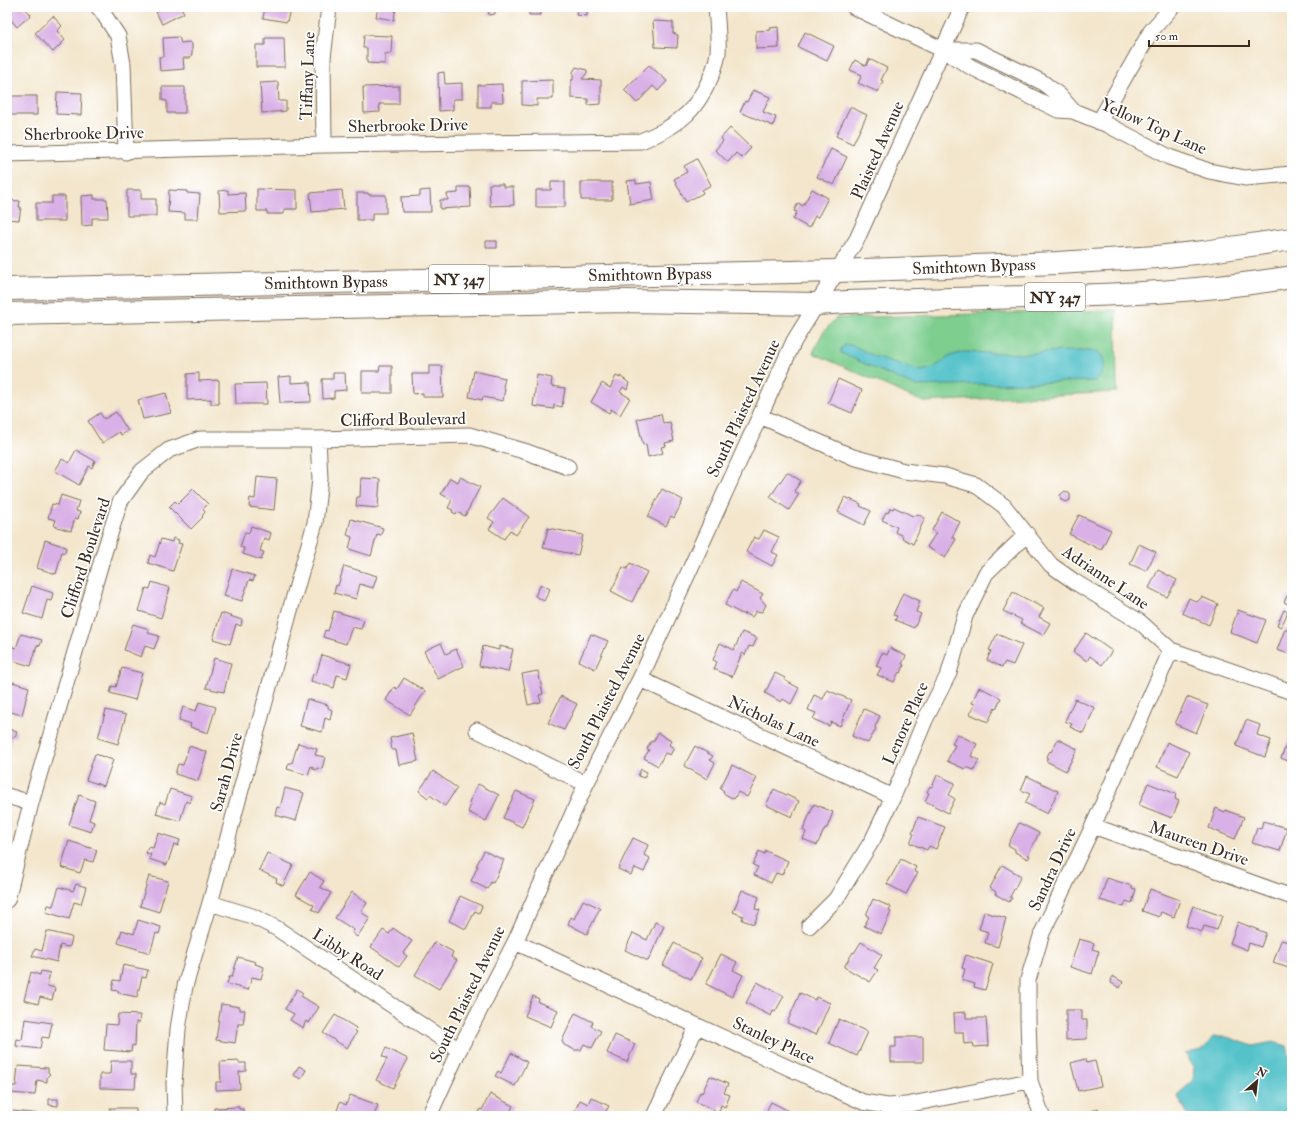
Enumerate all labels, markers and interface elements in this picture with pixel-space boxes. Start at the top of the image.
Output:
scale bar [1149,22,1249,48]
text: 50 m [1155,29,1179,44]
street label: Tiffany Lane [295,31,321,121]
street label: Yellow Top Lane [1097,94,1210,160]
street label: Plaisted Avenue [846,98,908,203]
street label: Sherbrooke Drive [348,114,468,137]
street label: Sherbrooke Drive [24,122,144,145]
street label: Smithtown Bypass [912,254,1036,280]
street label: Smithtown Bypass [588,263,712,287]
road number: NY 347 [429,265,489,293]
street label: Smithtown Bypass [264,271,388,295]
road number: NY 347 [1025,283,1085,311]
street label: South Plaisted Avenue [702,336,785,481]
street label: Clifford Boulevard [340,408,467,431]
street label: Clifford Boulevard [56,495,115,621]
street label: Adrianne Lane [1057,540,1153,614]
street label: South Plaisted Avenue [563,630,650,773]
street label: Lenore Place [878,678,933,768]
street label: Nicholas Lane [724,691,823,752]
street label: Sarah Drive [206,730,247,814]
street label: Maureen Drive [1146,817,1251,870]
street label: Sandra Drive [1024,824,1081,914]
street label: South Plaisted Avenue [425,922,510,1066]
street label: Libby Road [308,924,388,986]
street label: Stanley Place [729,1012,818,1070]
north arrow [1237,1061,1277,1101]
text: N [1253,1064,1270,1081]

